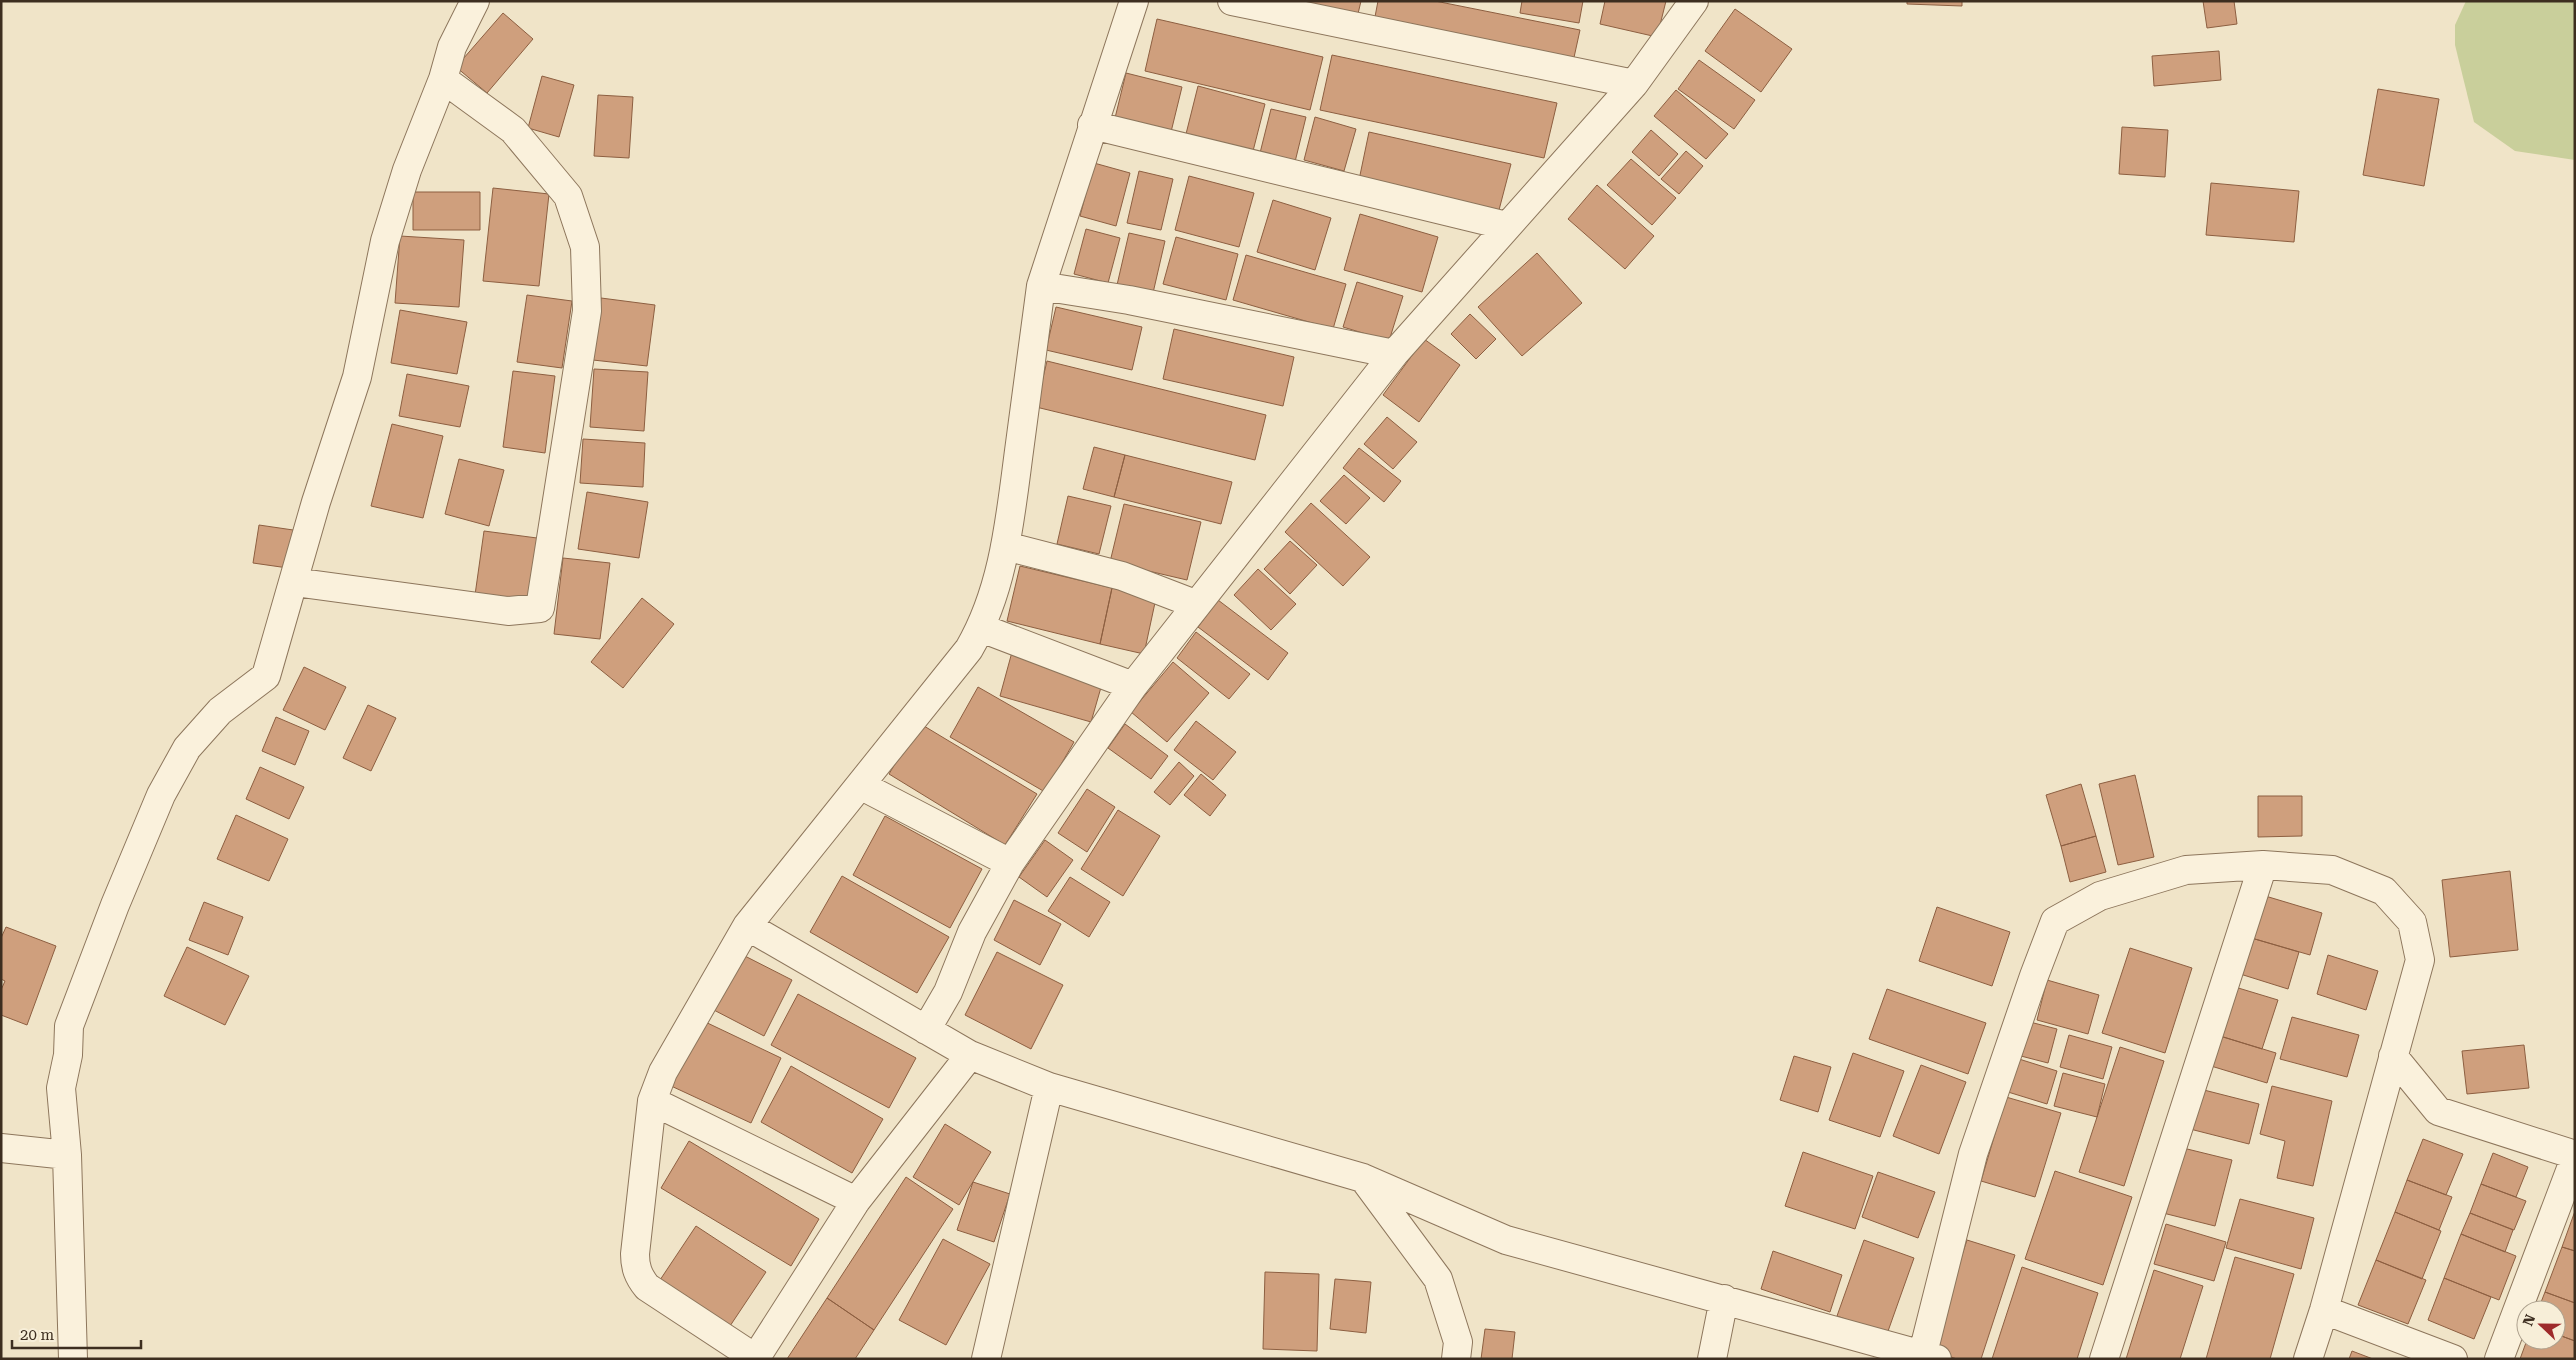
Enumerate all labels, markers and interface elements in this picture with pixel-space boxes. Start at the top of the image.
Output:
north arrow [2516,1300,2566,1350]
text: N [2520,1312,2538,1328]
scale bar [12,1318,141,1350]
text: 20 m [20,1326,55,1344]

